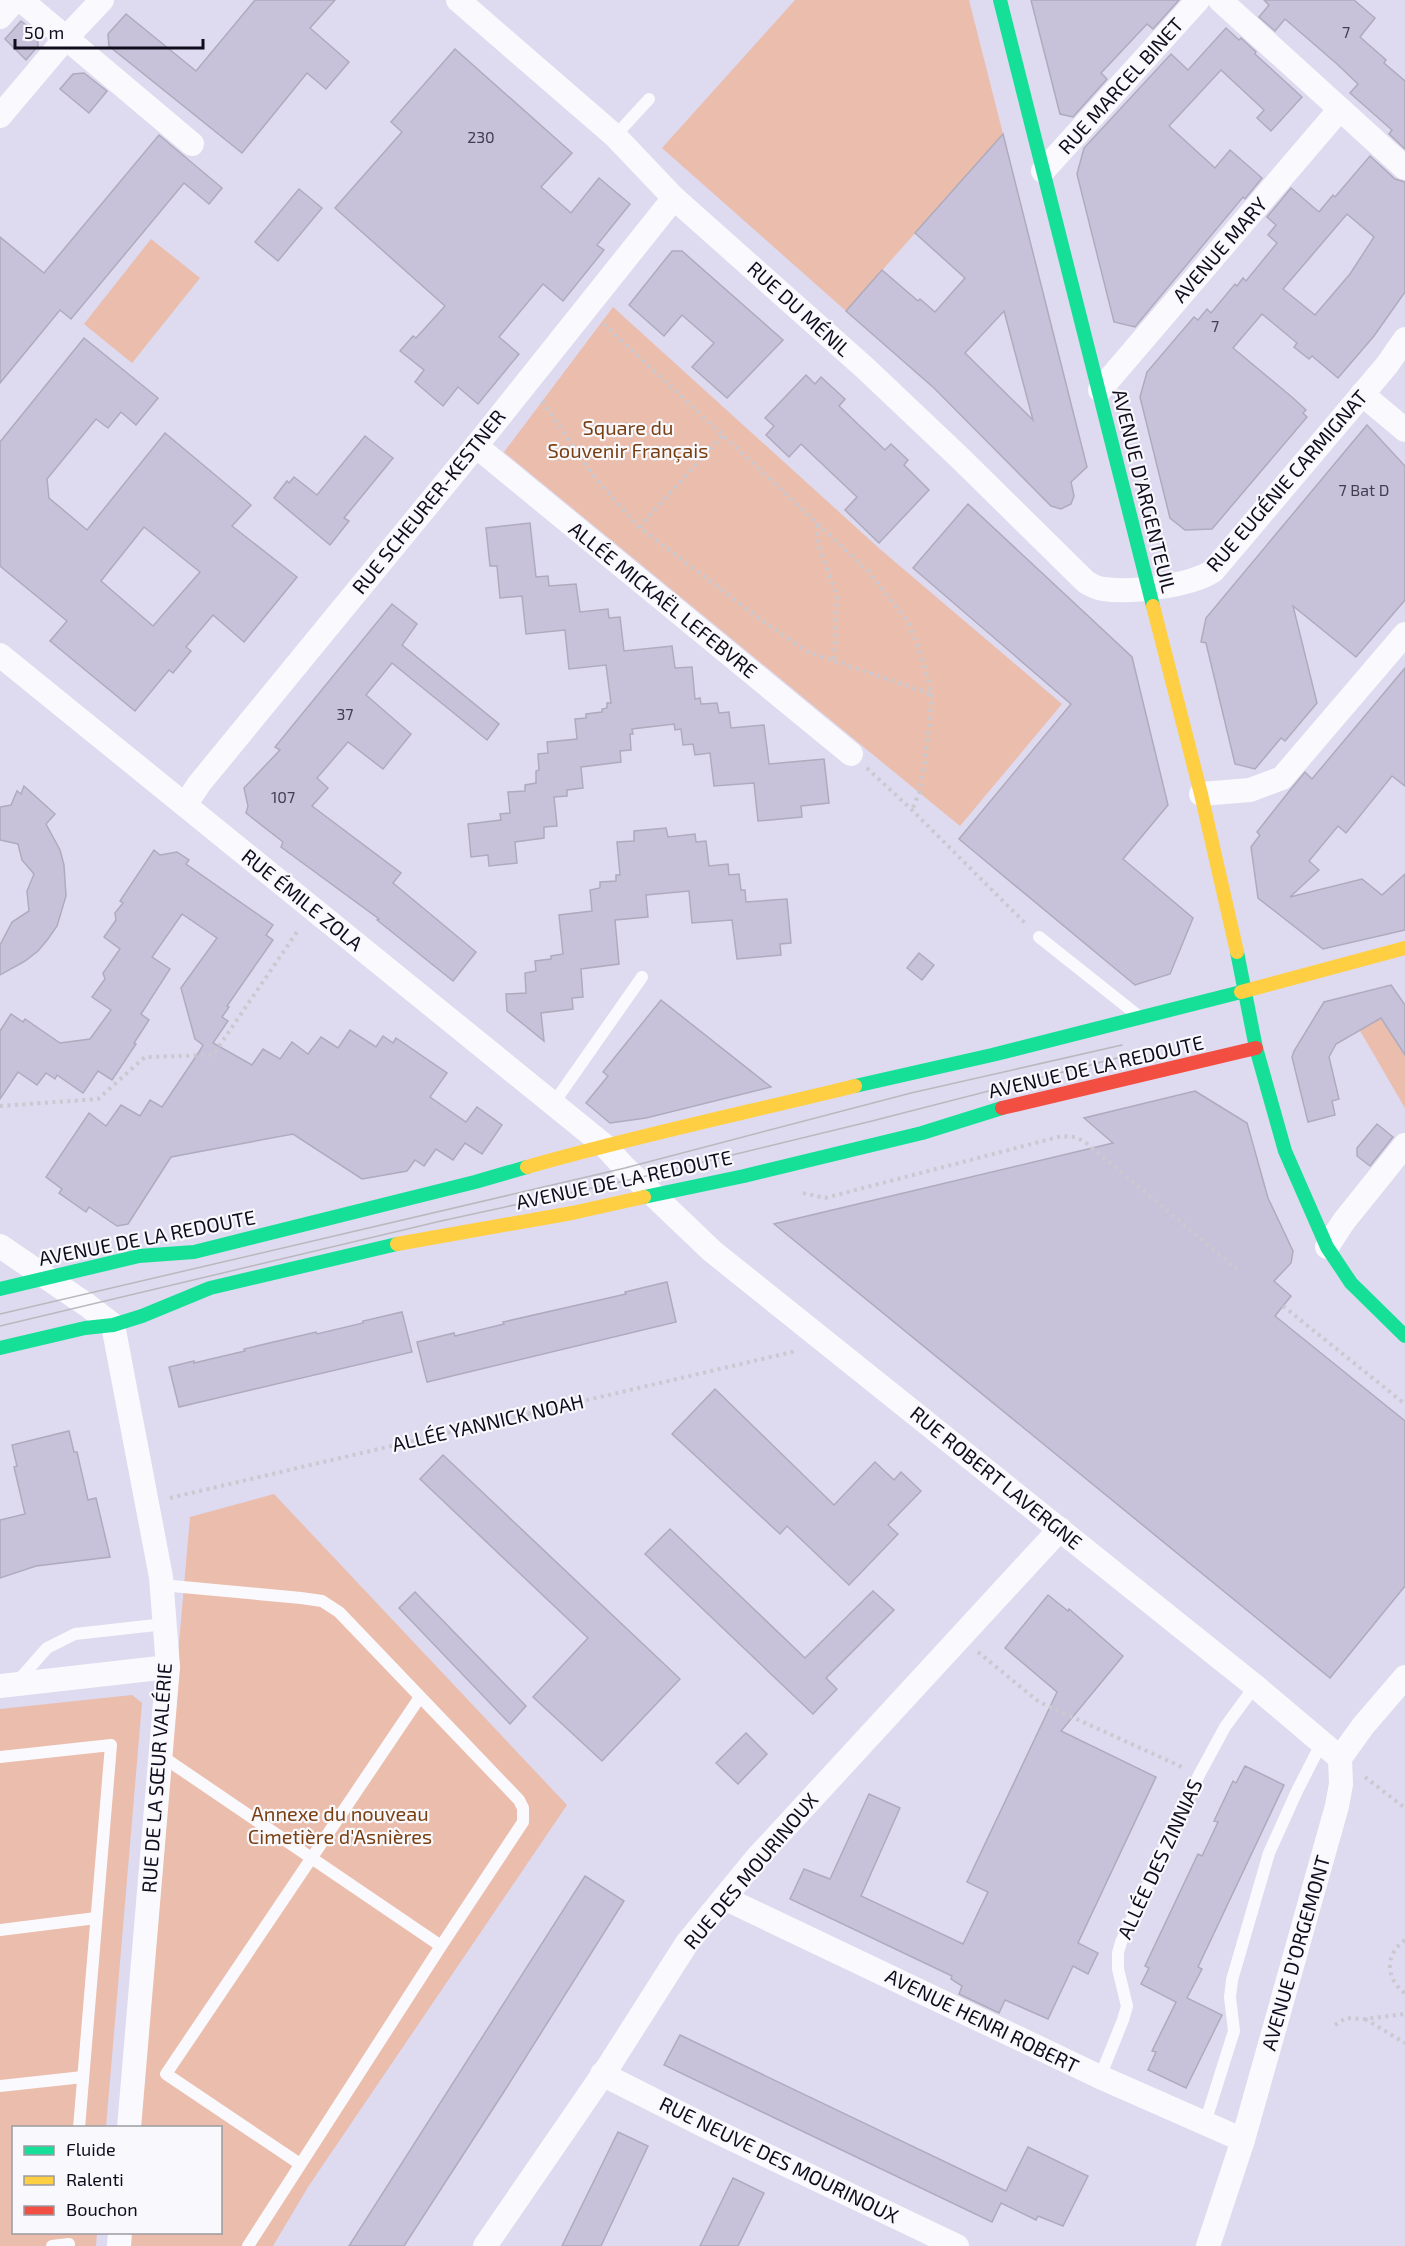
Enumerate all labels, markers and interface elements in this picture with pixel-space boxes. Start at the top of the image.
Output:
scale bar [15,12,202,50]
street label: RUE MARCEL BINET [1053,12,1188,158]
text: 50 m [24,21,64,43]
house number: 7 [1342,22,1350,41]
house number: 230 [467,127,495,146]
street label: AVENUE MARY [1167,191,1272,307]
street label: RUE DU MÉNIL [743,256,856,361]
house number: 7 [1211,316,1219,335]
street label: RUE EUGÉNIE CARMIGNAT [1201,384,1372,576]
street label: AVENUE D'ARGENTEUIL [1108,386,1182,595]
street label: RUE SCHEURER-KESTNER [346,404,510,598]
park label: Square du Souvenir Français [548,415,708,463]
house number: 7 Bat D [1339,480,1389,499]
street label: ALLÉE MICKAËL LEFEBVRE [565,516,763,683]
house number: 37 [336,704,354,723]
house number: 107 [271,787,295,806]
street label: RUE ÉMILE ZOLA [237,843,368,956]
street label: AVENUE DE LA REDOUTE [986,1030,1206,1102]
street label: AVENUE DE LA REDOUTE [514,1144,734,1214]
street label: AVENUE DE LA REDOUTE [36,1204,257,1270]
street label: ALLÉE YANNICK NOAH [390,1388,586,1456]
street label: RUE ROBERT LAVERGNE [906,1401,1087,1554]
street label: RUE DE LA SŒUR VALÉRIE [136,1662,176,1894]
street label: ALLÉE DES ZINNIAS [1112,1775,1207,1942]
street label: RUE DES MOURINOUX [678,1787,823,1953]
park label: Annexe du nouveau Cimetière d'Asnières [248,1801,432,1848]
street label: AVENUE D'ORGEMONT [1256,1852,1334,2053]
street label: AVENUE HENRI ROBERT [882,1963,1083,2078]
street label: RUE NEUVE DES MOURINOUX [656,2091,903,2227]
legend [12,2126,222,2234]
text: Fluide [66,2138,116,2160]
text: Ralenti [66,2168,124,2190]
text: Bouchon [66,2198,138,2220]

